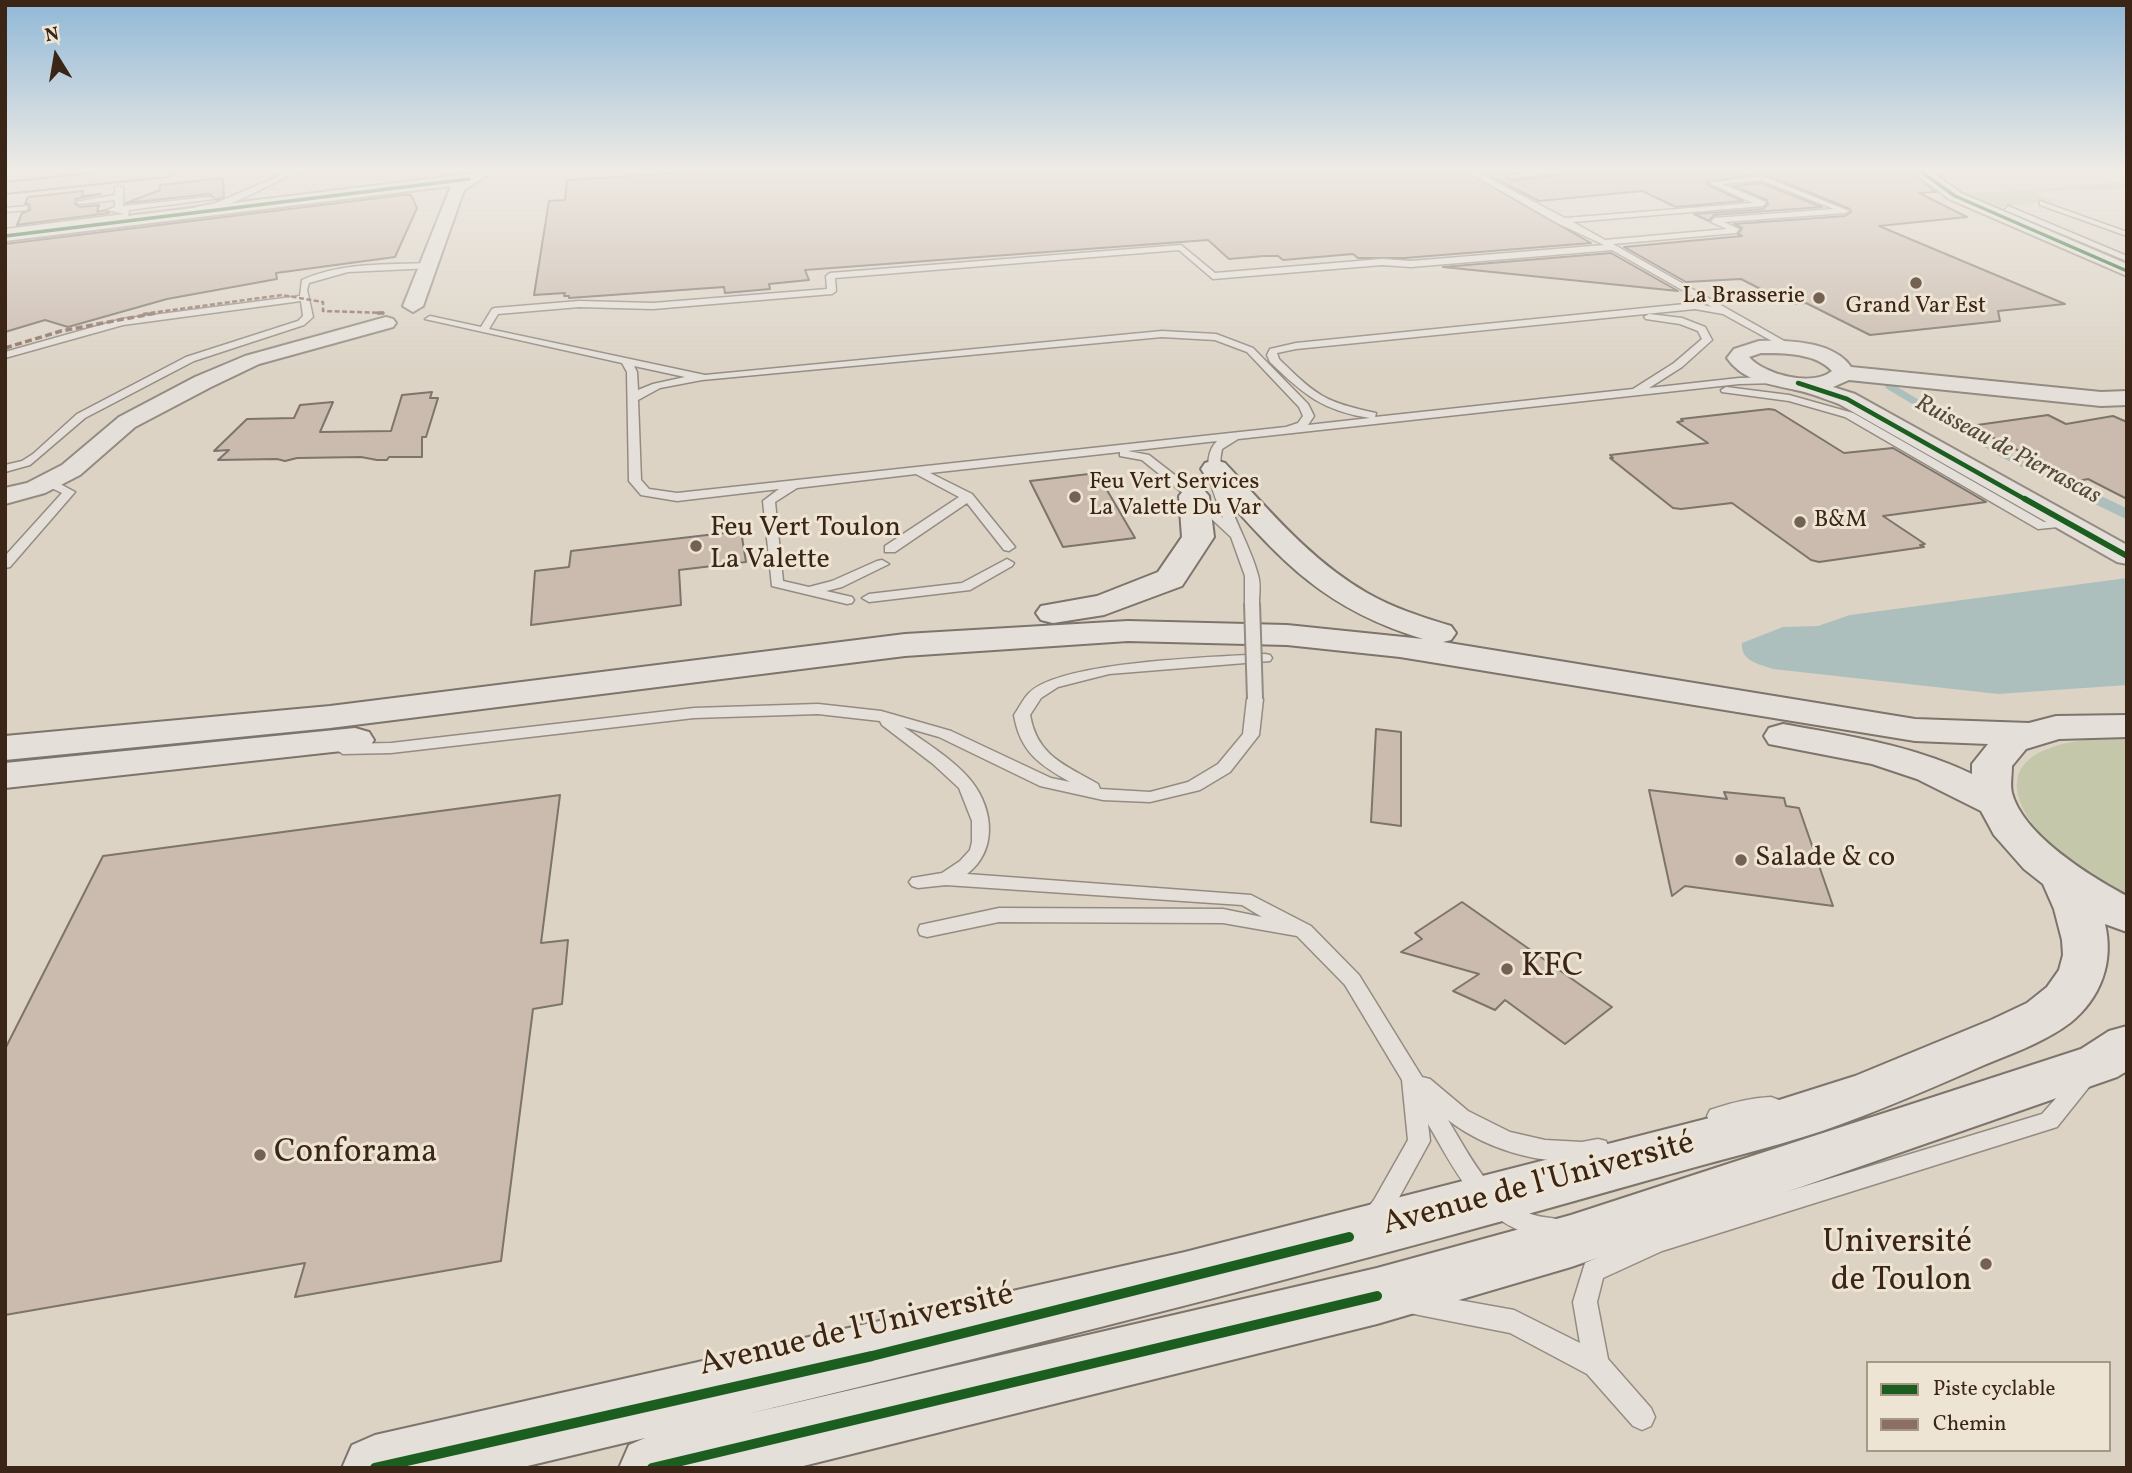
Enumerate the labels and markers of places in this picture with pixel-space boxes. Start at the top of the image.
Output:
marker: Grand Var Est [1908,275,1924,291]
place label: La Brasserie [1683,284,1805,312]
marker: La Brasserie [1811,290,1827,306]
place label: Grand Var Est [1846,294,1986,322]
place label: Feu Vert Services La Valette Du Var [1089,470,1261,524]
marker: Feu Vert Services La Valette Du Var [1067,489,1083,505]
place label: B&M [1814,508,1867,536]
place label: Feu Vert Toulon La Valette [710,513,901,579]
marker: B&M [1792,514,1808,530]
marker: Feu Vert Toulon La Valette [688,538,704,554]
place label: Salade & co [1755,843,1895,877]
marker: Salade & co [1733,852,1749,868]
place label: KFC [1521,949,1583,989]
marker: KFC [1499,961,1515,977]
place label: Conforama [274,1135,438,1175]
marker: Conforama [252,1147,268,1163]
place label: Université de Toulon [1823,1225,1972,1303]
marker: Université de Toulon [1978,1256,1994,1272]

